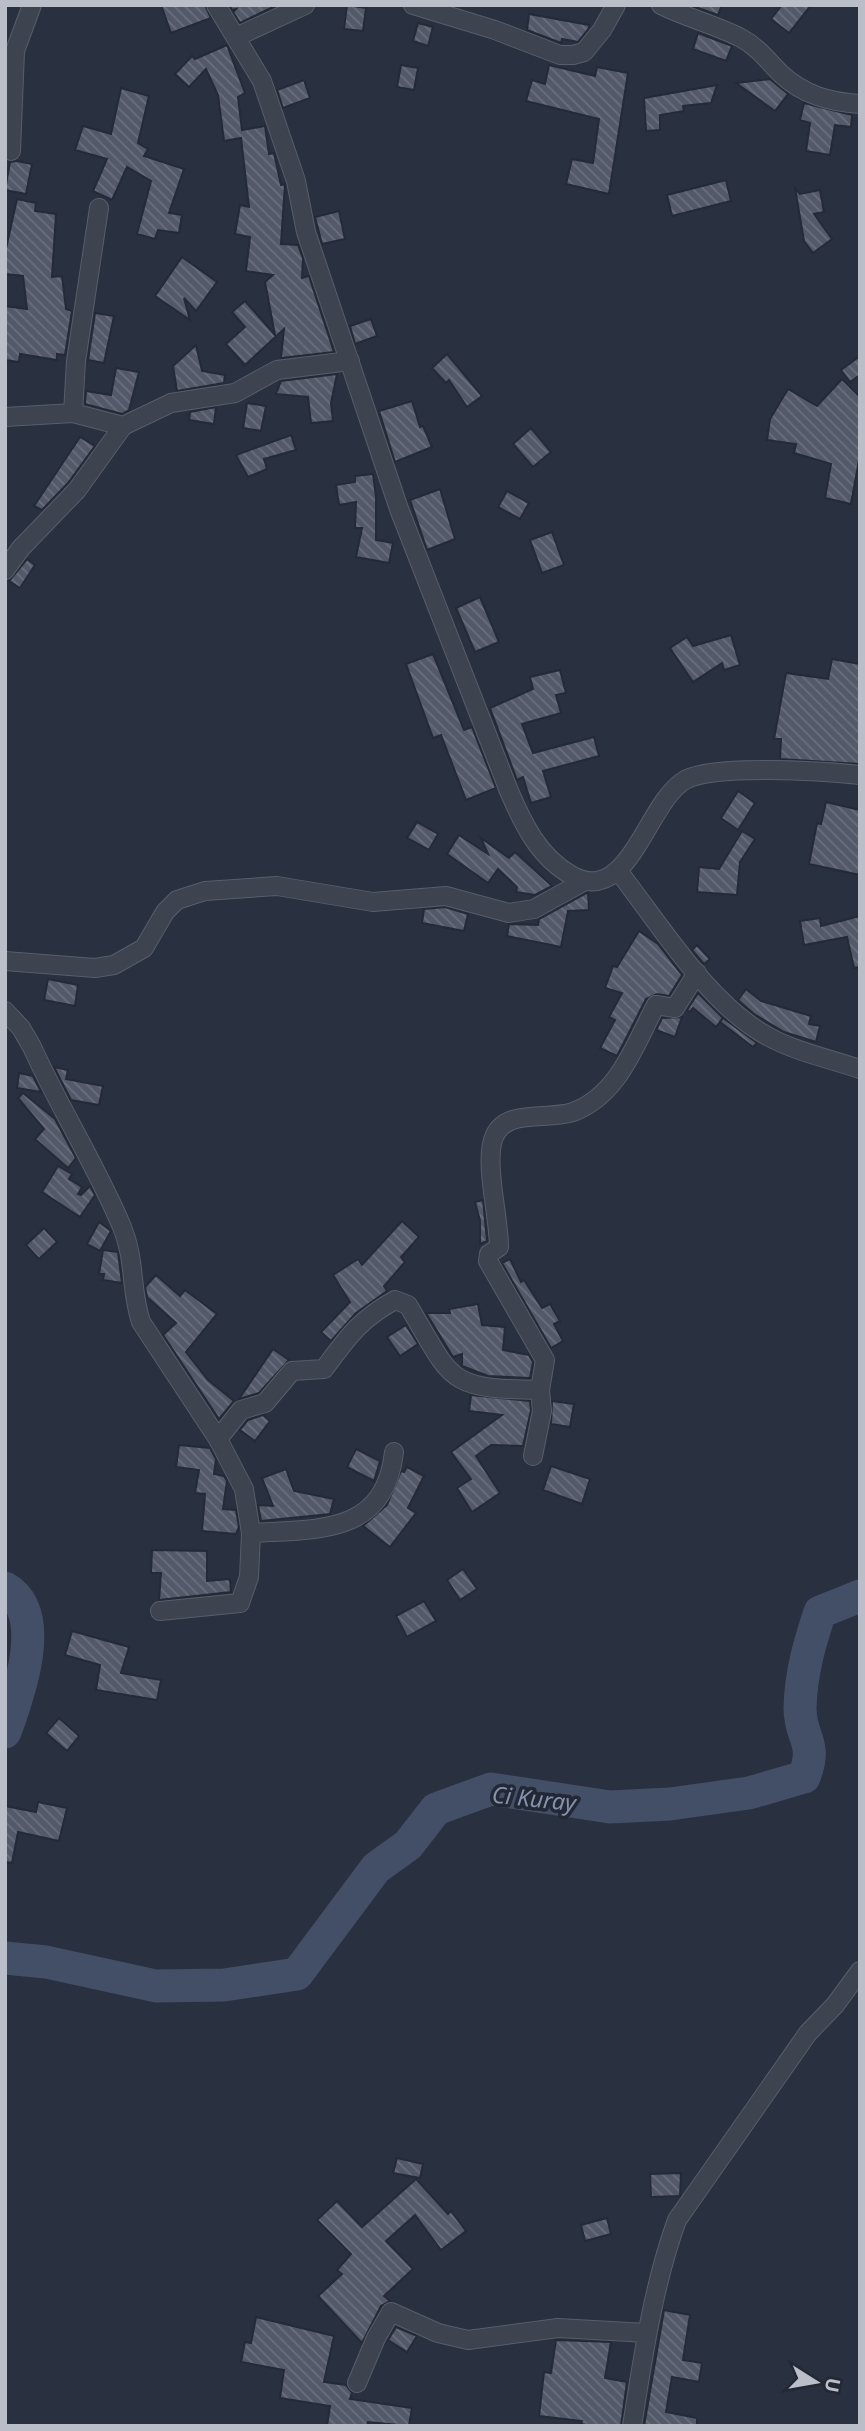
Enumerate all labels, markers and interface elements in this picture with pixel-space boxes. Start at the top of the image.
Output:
water label: Ci Kuray [490,1778,579,1818]
north arrow [781,2347,851,2417]
text: U [819,2376,847,2395]

